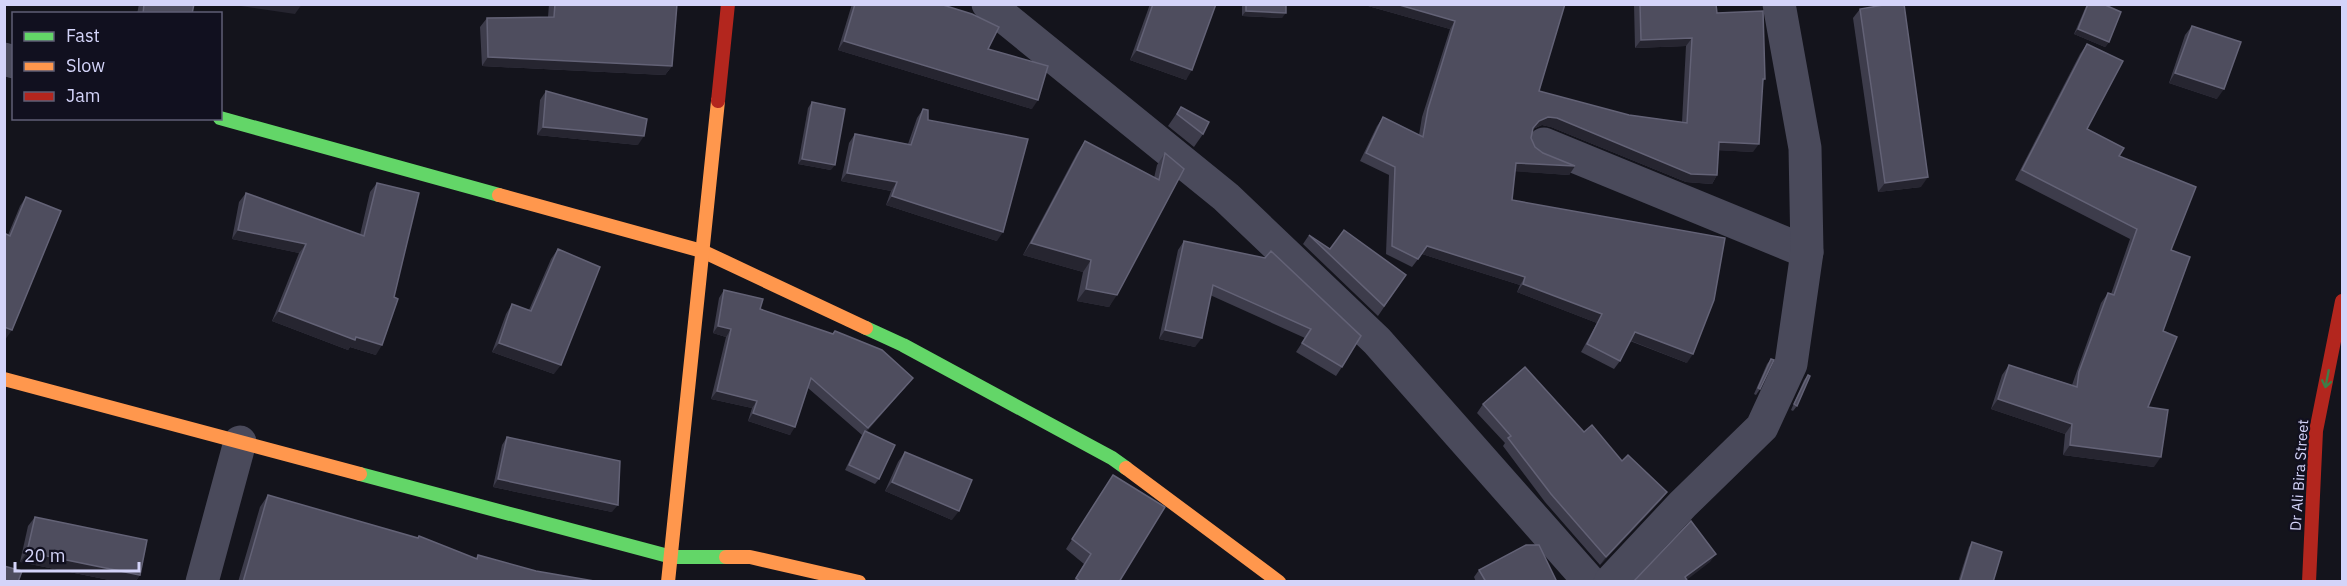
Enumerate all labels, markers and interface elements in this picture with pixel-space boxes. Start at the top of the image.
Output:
legend [12,12,222,120]
text: Fast [66,24,100,47]
text: Slow [66,54,105,77]
text: Jam [66,84,101,107]
one-way arrow [2321,369,2332,389]
street label: Dr Ali Bira Street [2286,419,2312,531]
scale bar [15,535,140,573]
text: 20 m [24,544,66,567]

